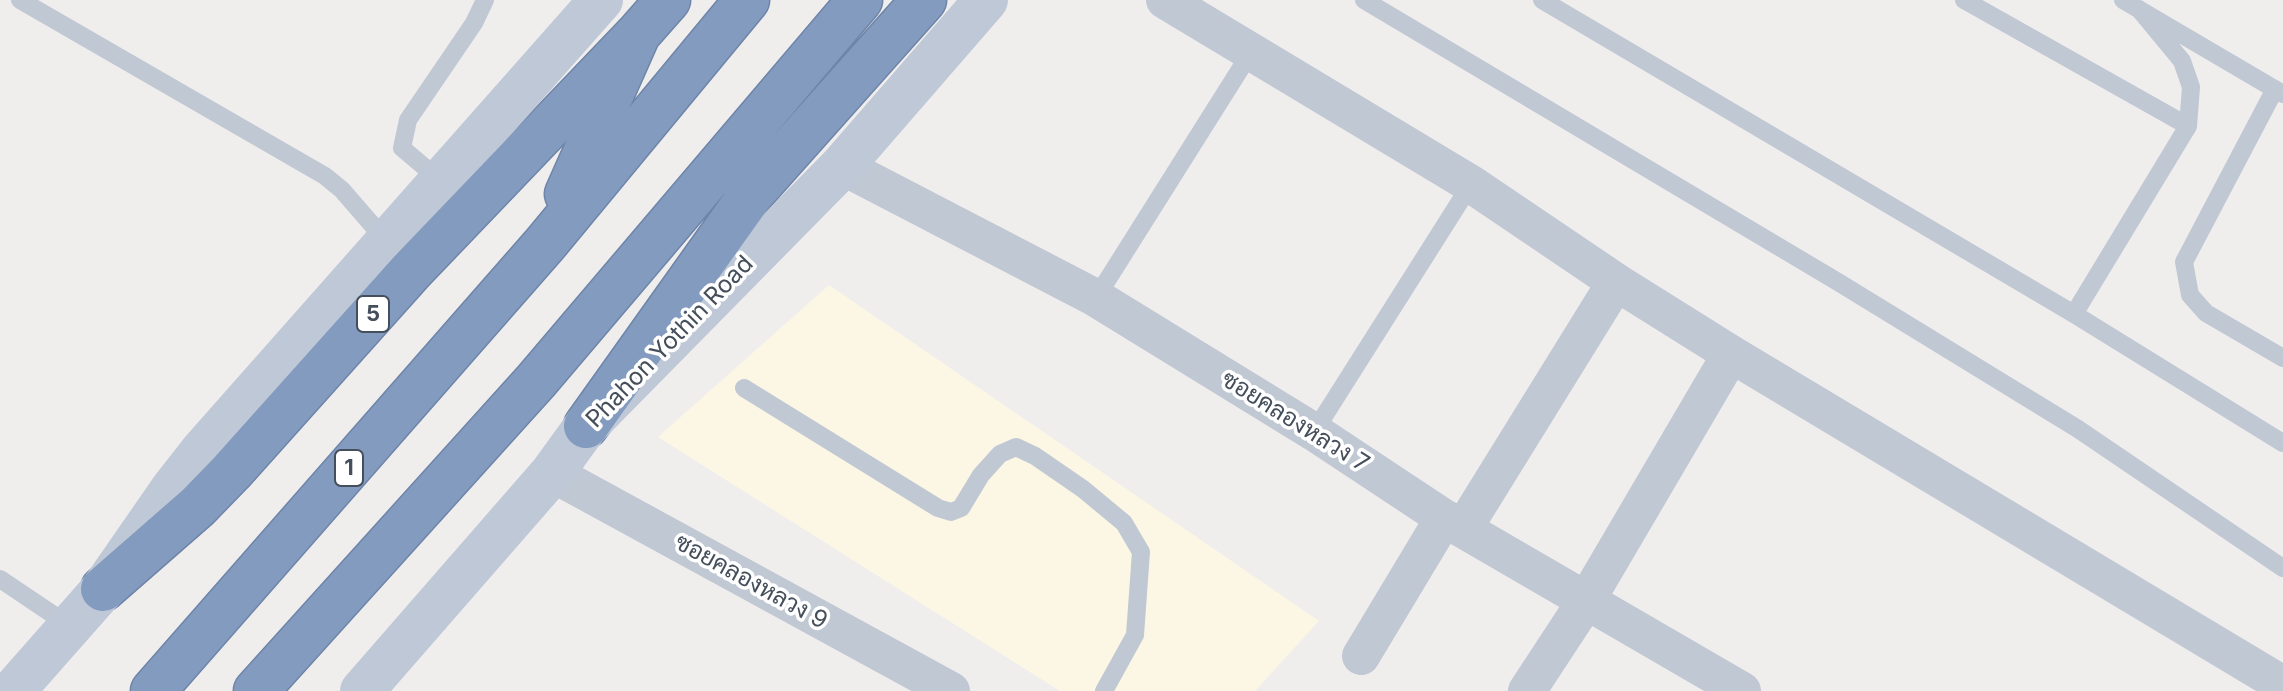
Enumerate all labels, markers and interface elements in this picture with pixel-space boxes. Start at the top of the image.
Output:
street label: Phahon Yothin Road [580,250,760,434]
road number: 5 [357,296,389,332]
street label: ซอยคลองหลวง 7 [1216,365,1374,479]
road number: 1 [335,450,363,486]
street label: ซอยคลองหลวง 9 [670,528,832,636]

